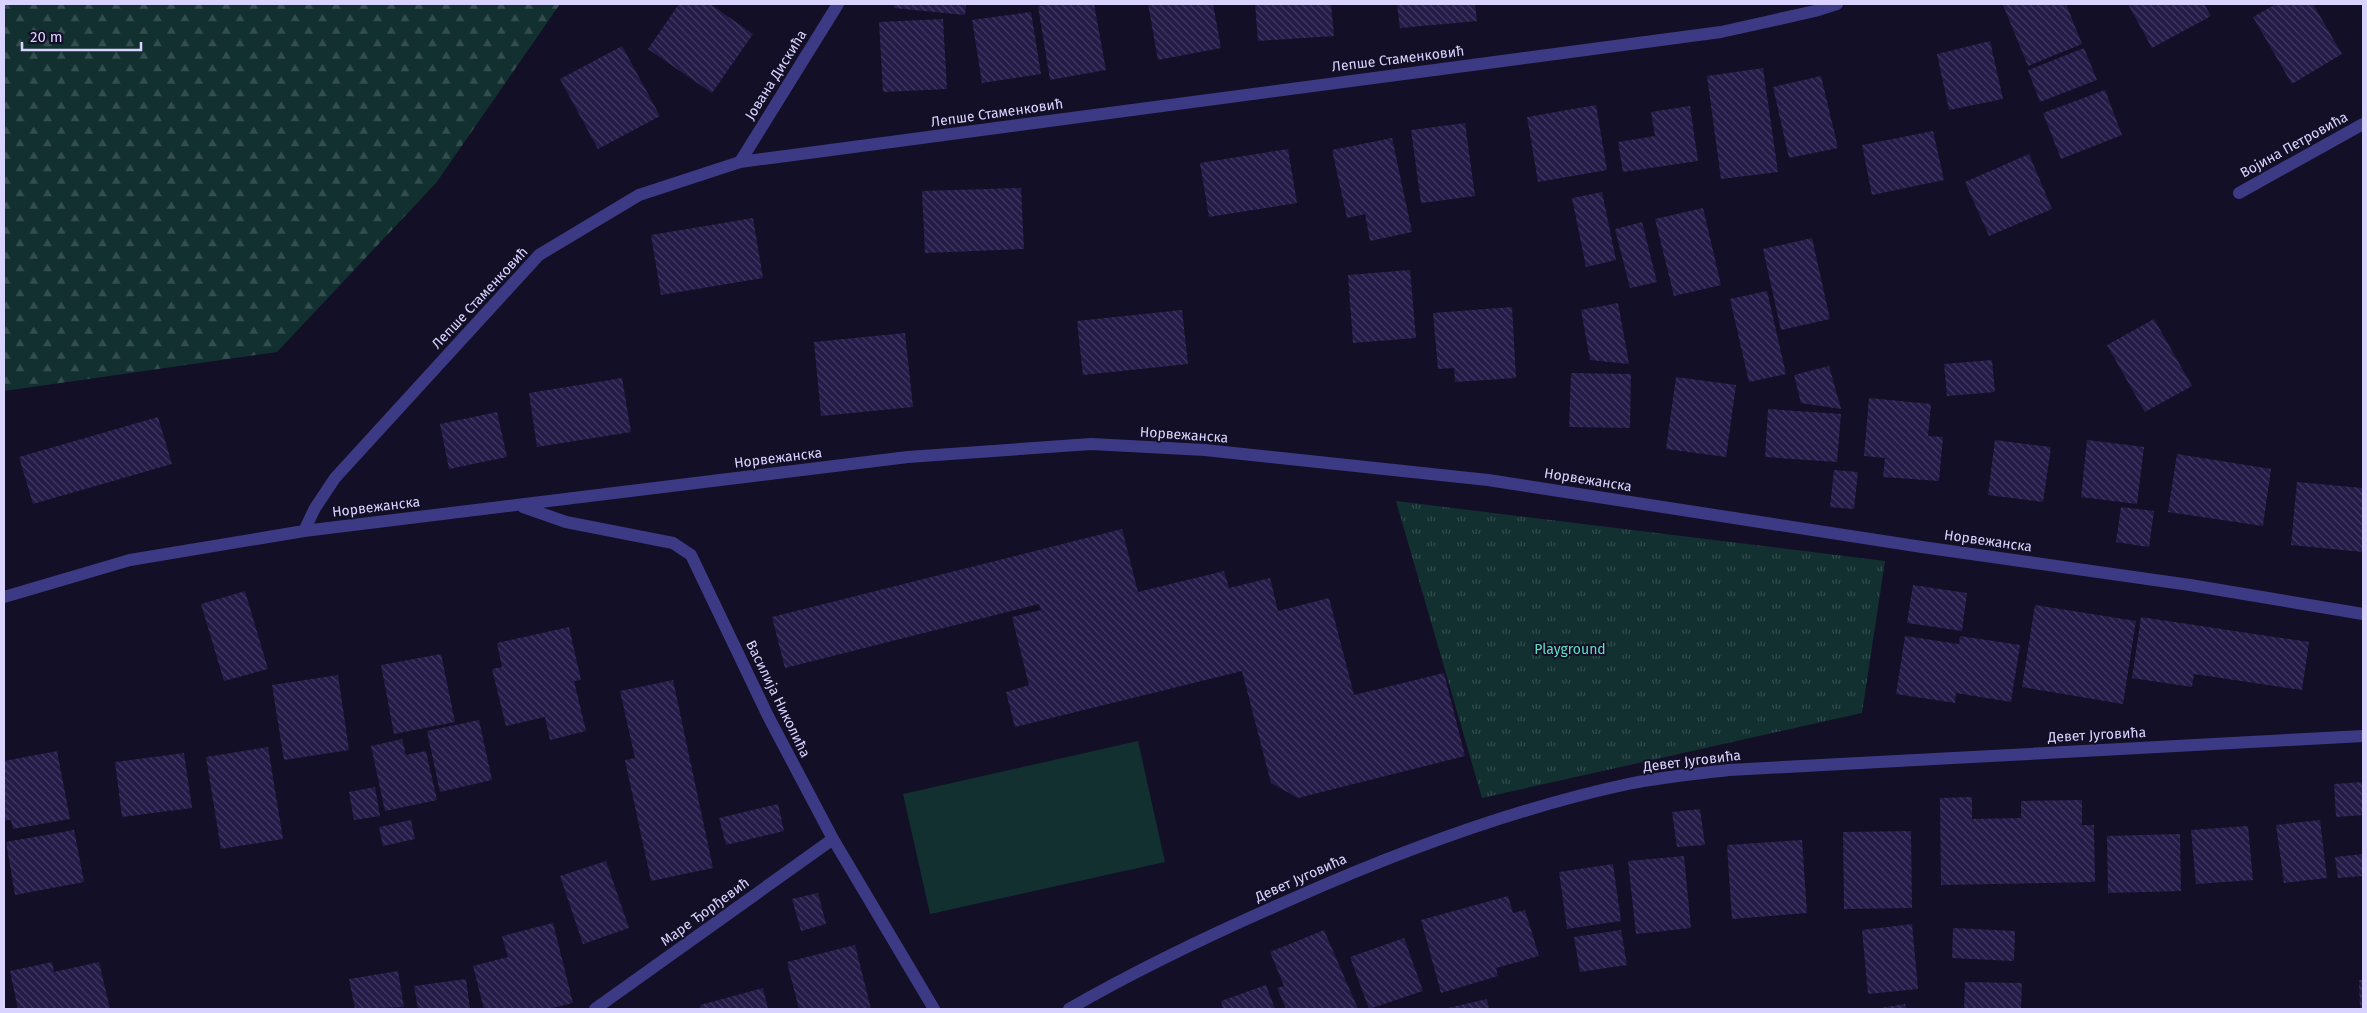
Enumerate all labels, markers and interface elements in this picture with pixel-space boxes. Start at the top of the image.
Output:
scale bar [22,20,141,52]
street label: Јована Дискића [742,27,810,123]
text: 20 m [30,28,63,46]
street label: Лепше Стаменковић [1331,42,1465,76]
street label: Лепше Стаменковић [930,95,1064,131]
street label: Војина Петровића [2237,108,2351,182]
street label: Лепше Стаменковић [428,243,532,353]
street label: Норвежанска [1139,423,1229,447]
street label: Норвежанска [733,444,823,472]
street label: Норвежанска [1543,465,1633,495]
street label: Норвежанска [331,493,421,521]
street label: Норвежанска [1943,526,2033,556]
street label: Василија Николића [742,638,814,760]
park label: Playground [1534,641,1606,658]
street label: Девет Југовића [2046,724,2147,746]
street label: Девет Југовића [1641,747,1742,776]
street label: Девет Југовића [1252,850,1349,906]
street label: Маре Ђорђевић [657,874,753,950]

